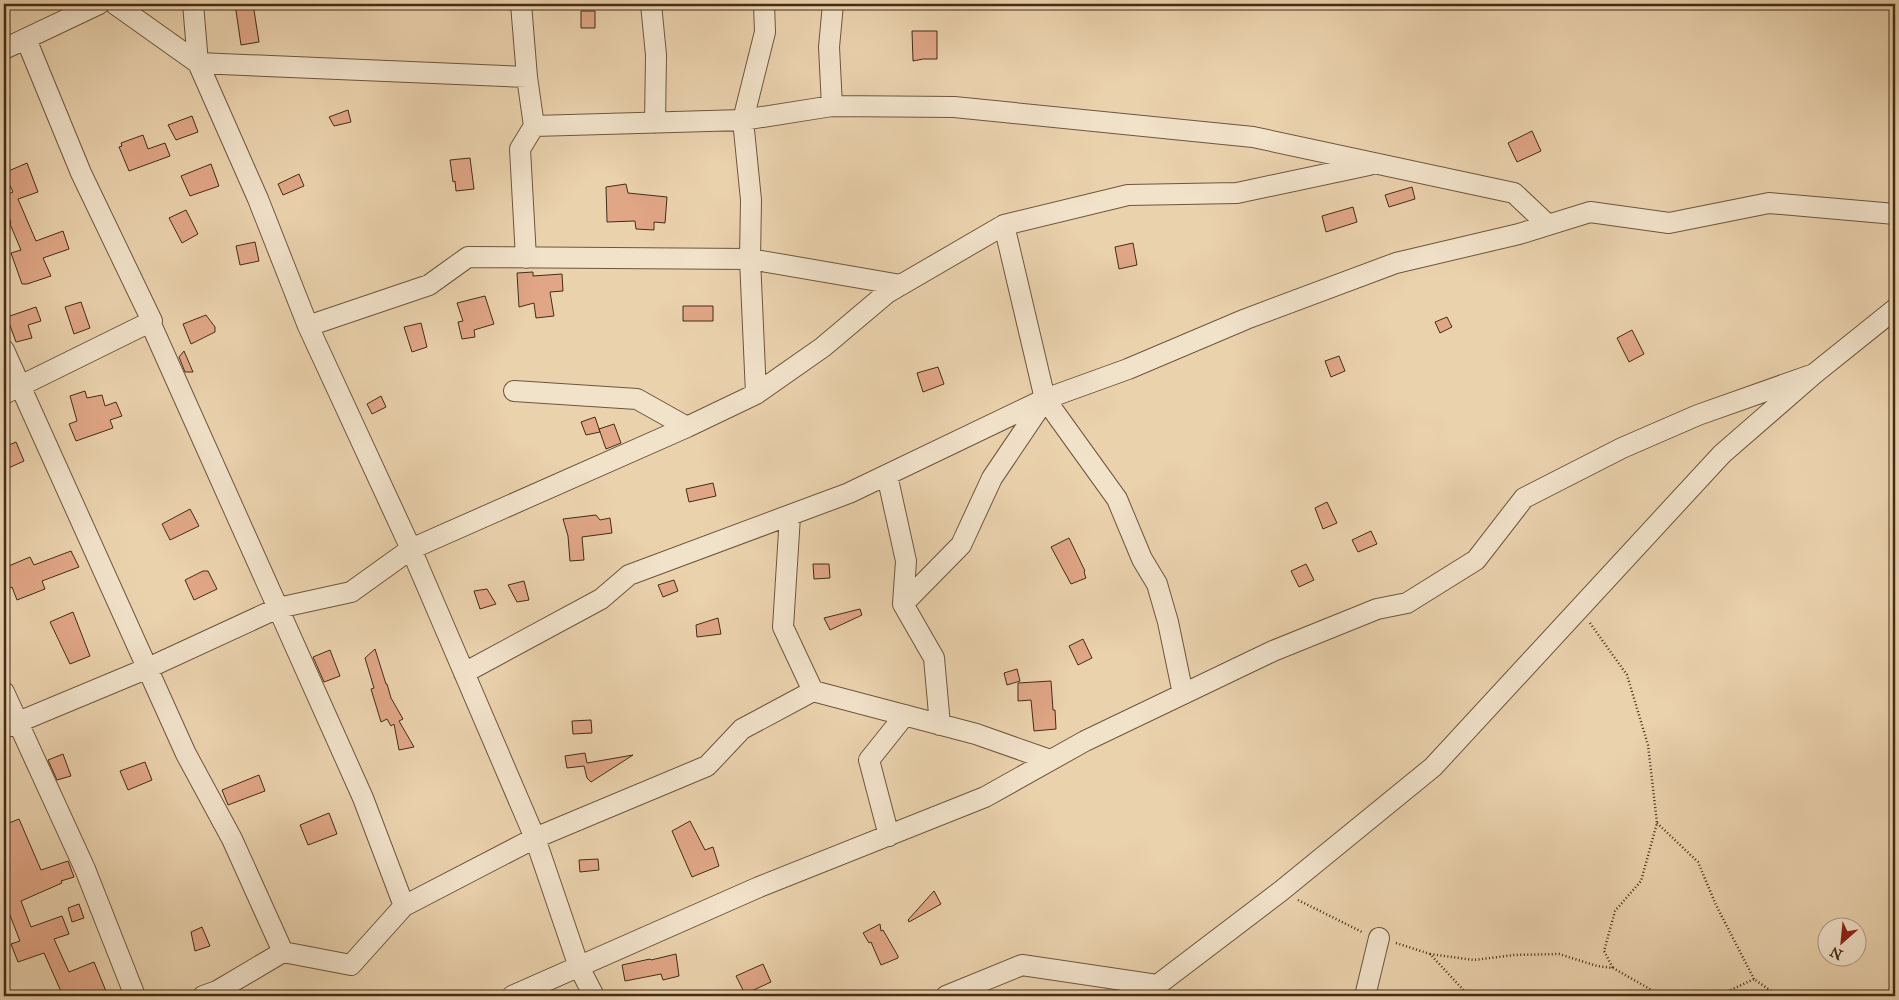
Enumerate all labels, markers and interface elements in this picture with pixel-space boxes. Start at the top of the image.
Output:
north arrow [1816,918,1866,968]
text: N [1827,943,1845,963]

